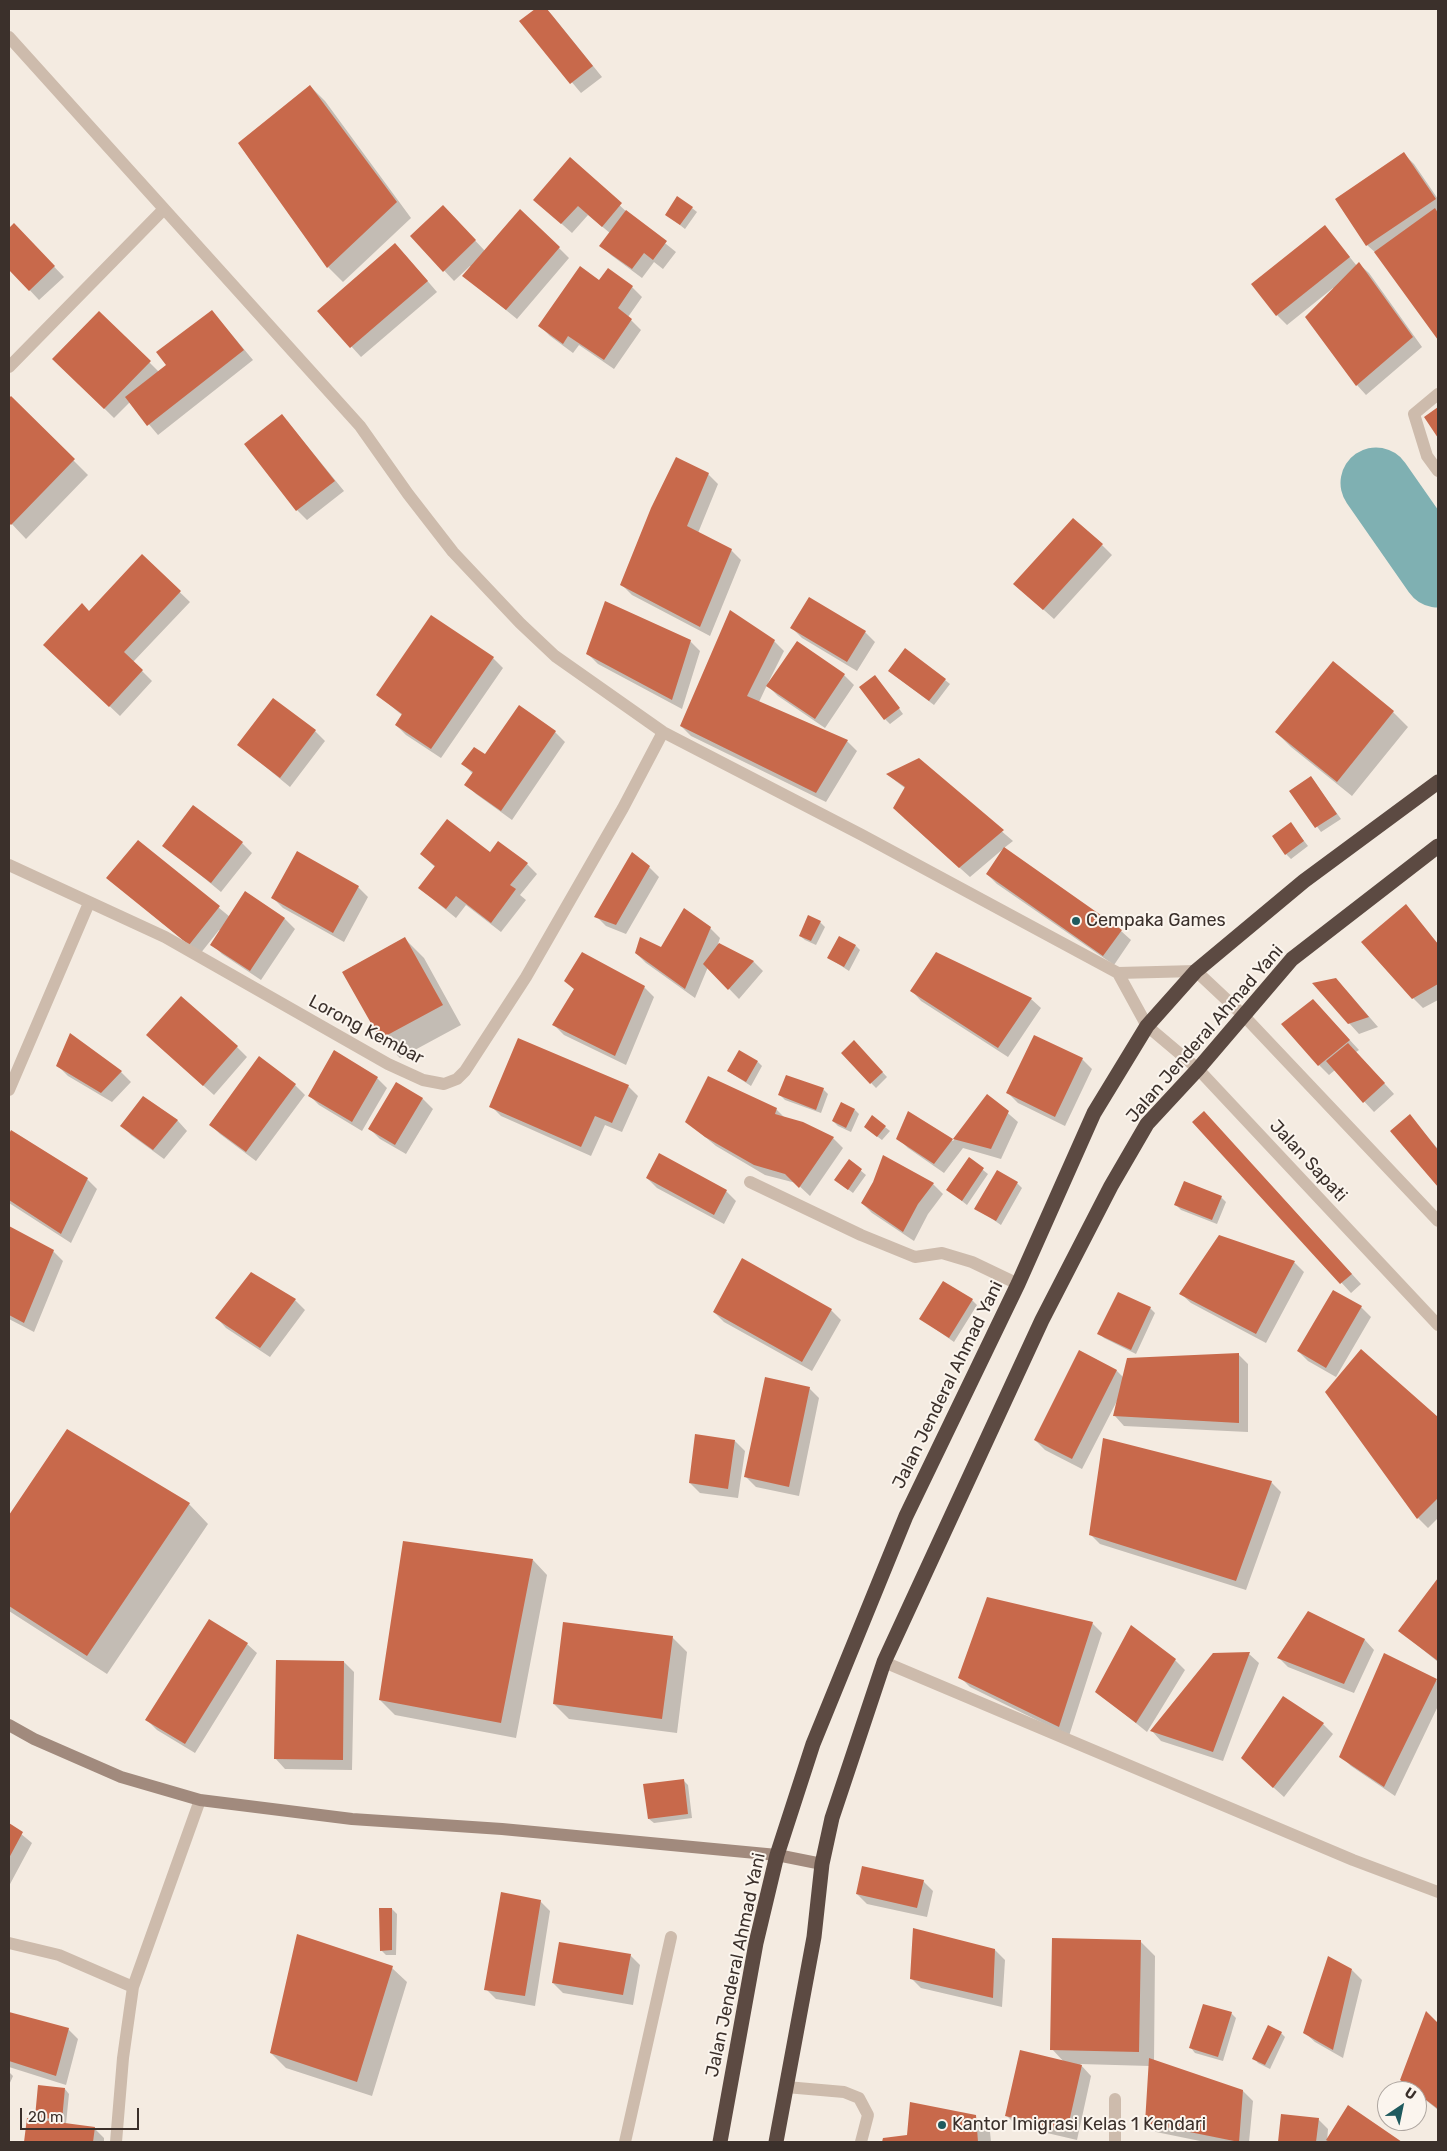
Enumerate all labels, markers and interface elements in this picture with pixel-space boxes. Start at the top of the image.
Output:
place label: Cempaka Games [1086,910,1226,932]
marker: Cempaka Games [1070,915,1082,927]
street label: Jalan Jenderal Ahmad Yani [1122,941,1288,1127]
street label: Lorong Kembar [305,991,427,1069]
street label: Jalan Sapati [1265,1116,1351,1206]
street label: Jalan Jenderal Ahmad Yani [888,1278,1008,1492]
street label: Jalan Jenderal Ahmad Yani [702,1851,770,2079]
north arrow [1377,2081,1427,2131]
text: U [1401,2084,1419,2104]
scale bar [22,2098,141,2130]
text: 20 m [28,2108,63,2126]
place label: Kantor Imigrasi Kelas 1 Kendari [952,2114,1206,2136]
marker: Kantor Imigrasi Kelas 1 Kendari [936,2119,948,2131]

